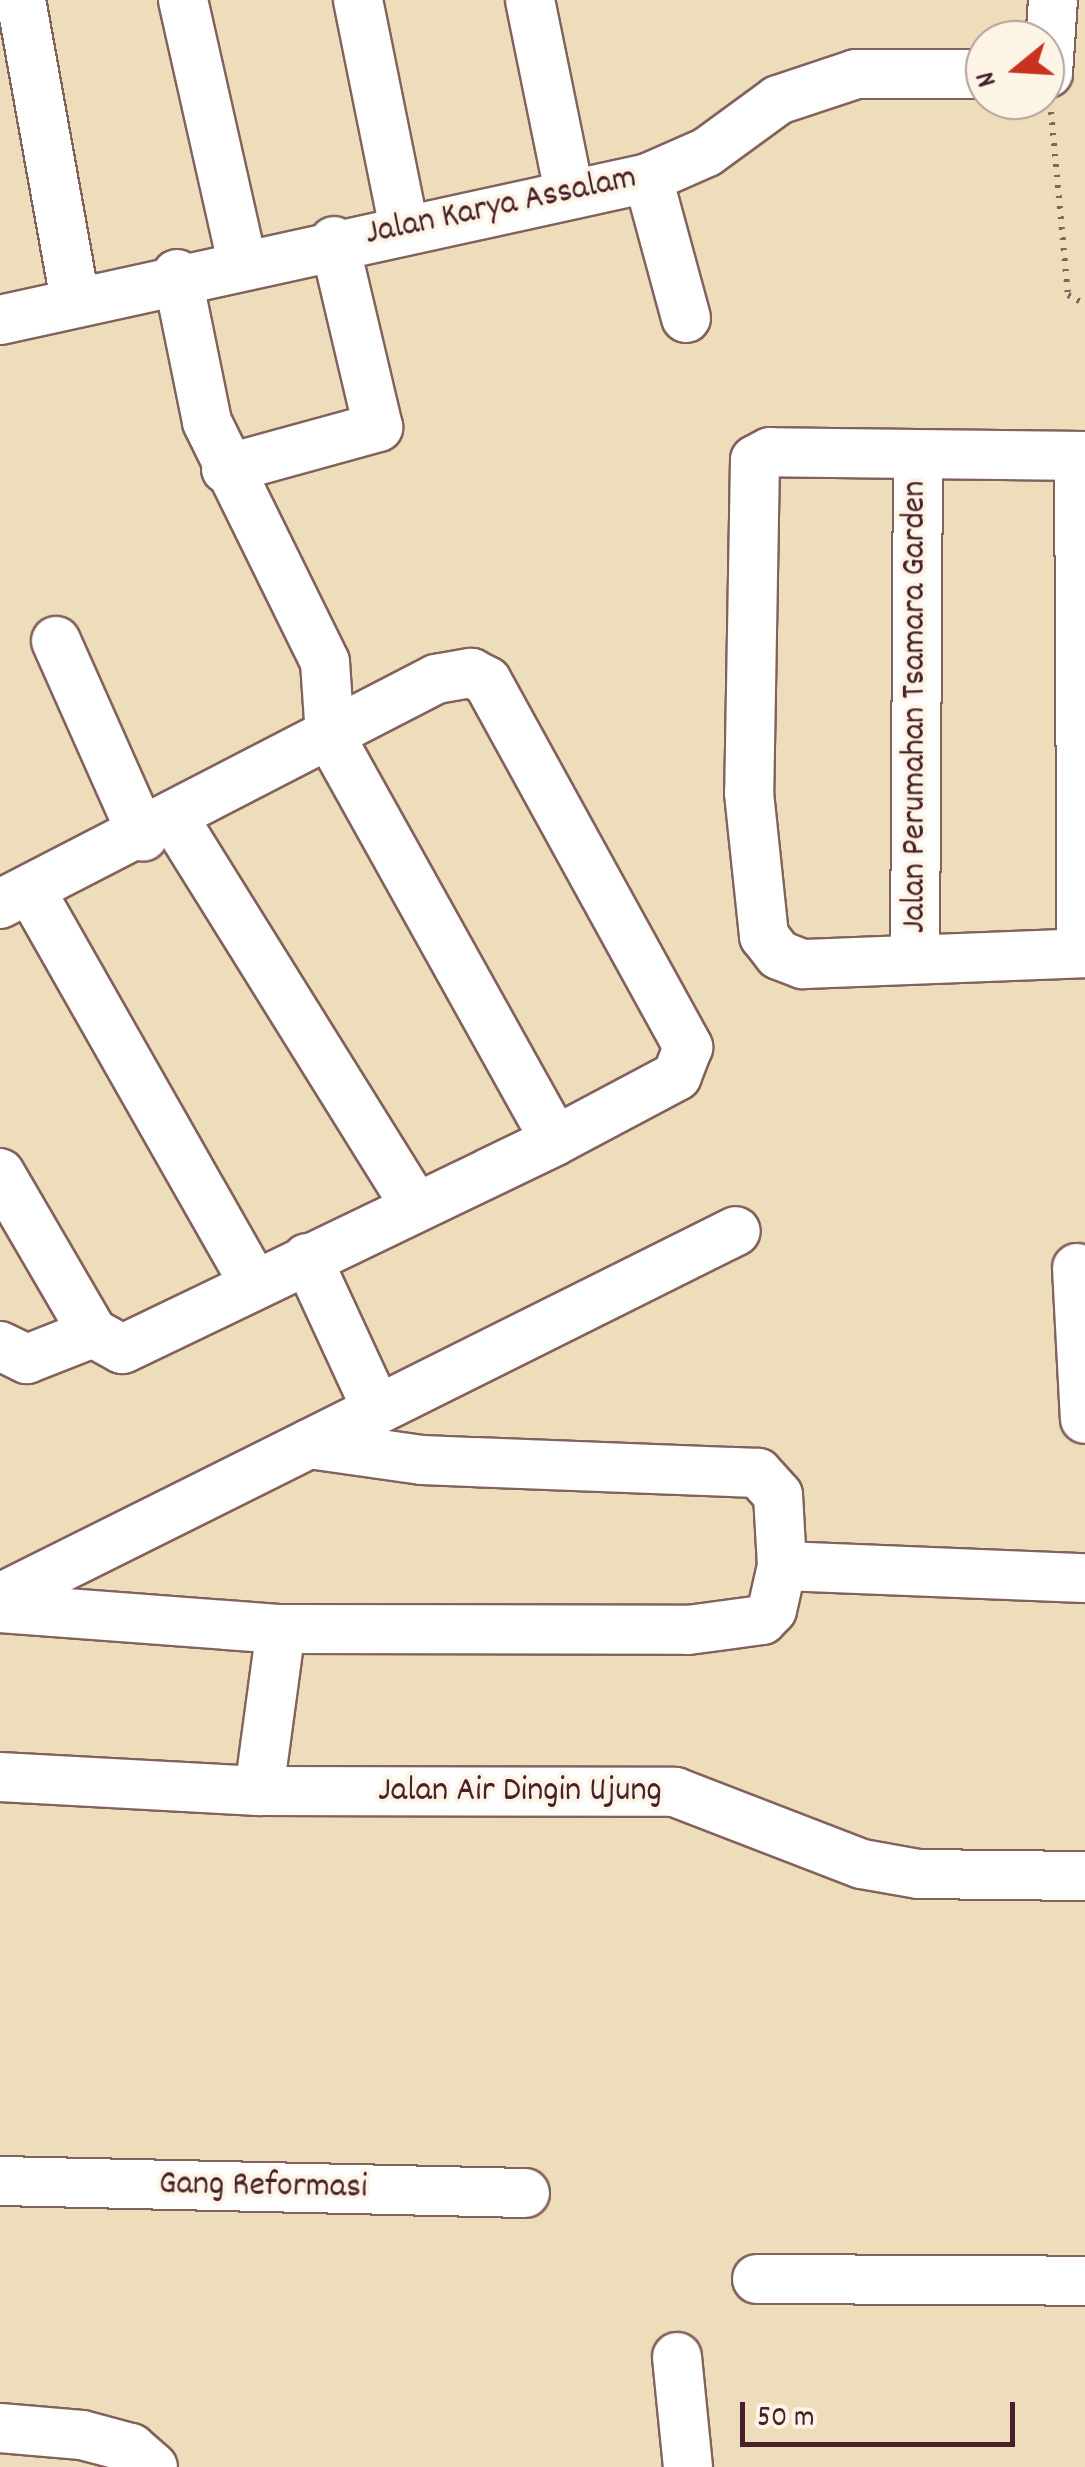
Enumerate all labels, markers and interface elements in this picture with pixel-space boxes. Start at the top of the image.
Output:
north arrow [965,20,1065,120]
text: N [967,66,1010,91]
street label: Jalan Karya Assalam [362,158,640,256]
street label: Jalan Perumahan Tsamara Garden [895,481,937,933]
street label: Jalan Air Dingin Ujung [378,1771,662,1813]
street label: Gang Reformasi [158,2164,368,2210]
scale bar [745,2382,1020,2444]
text: 50 m [757,2398,815,2441]

